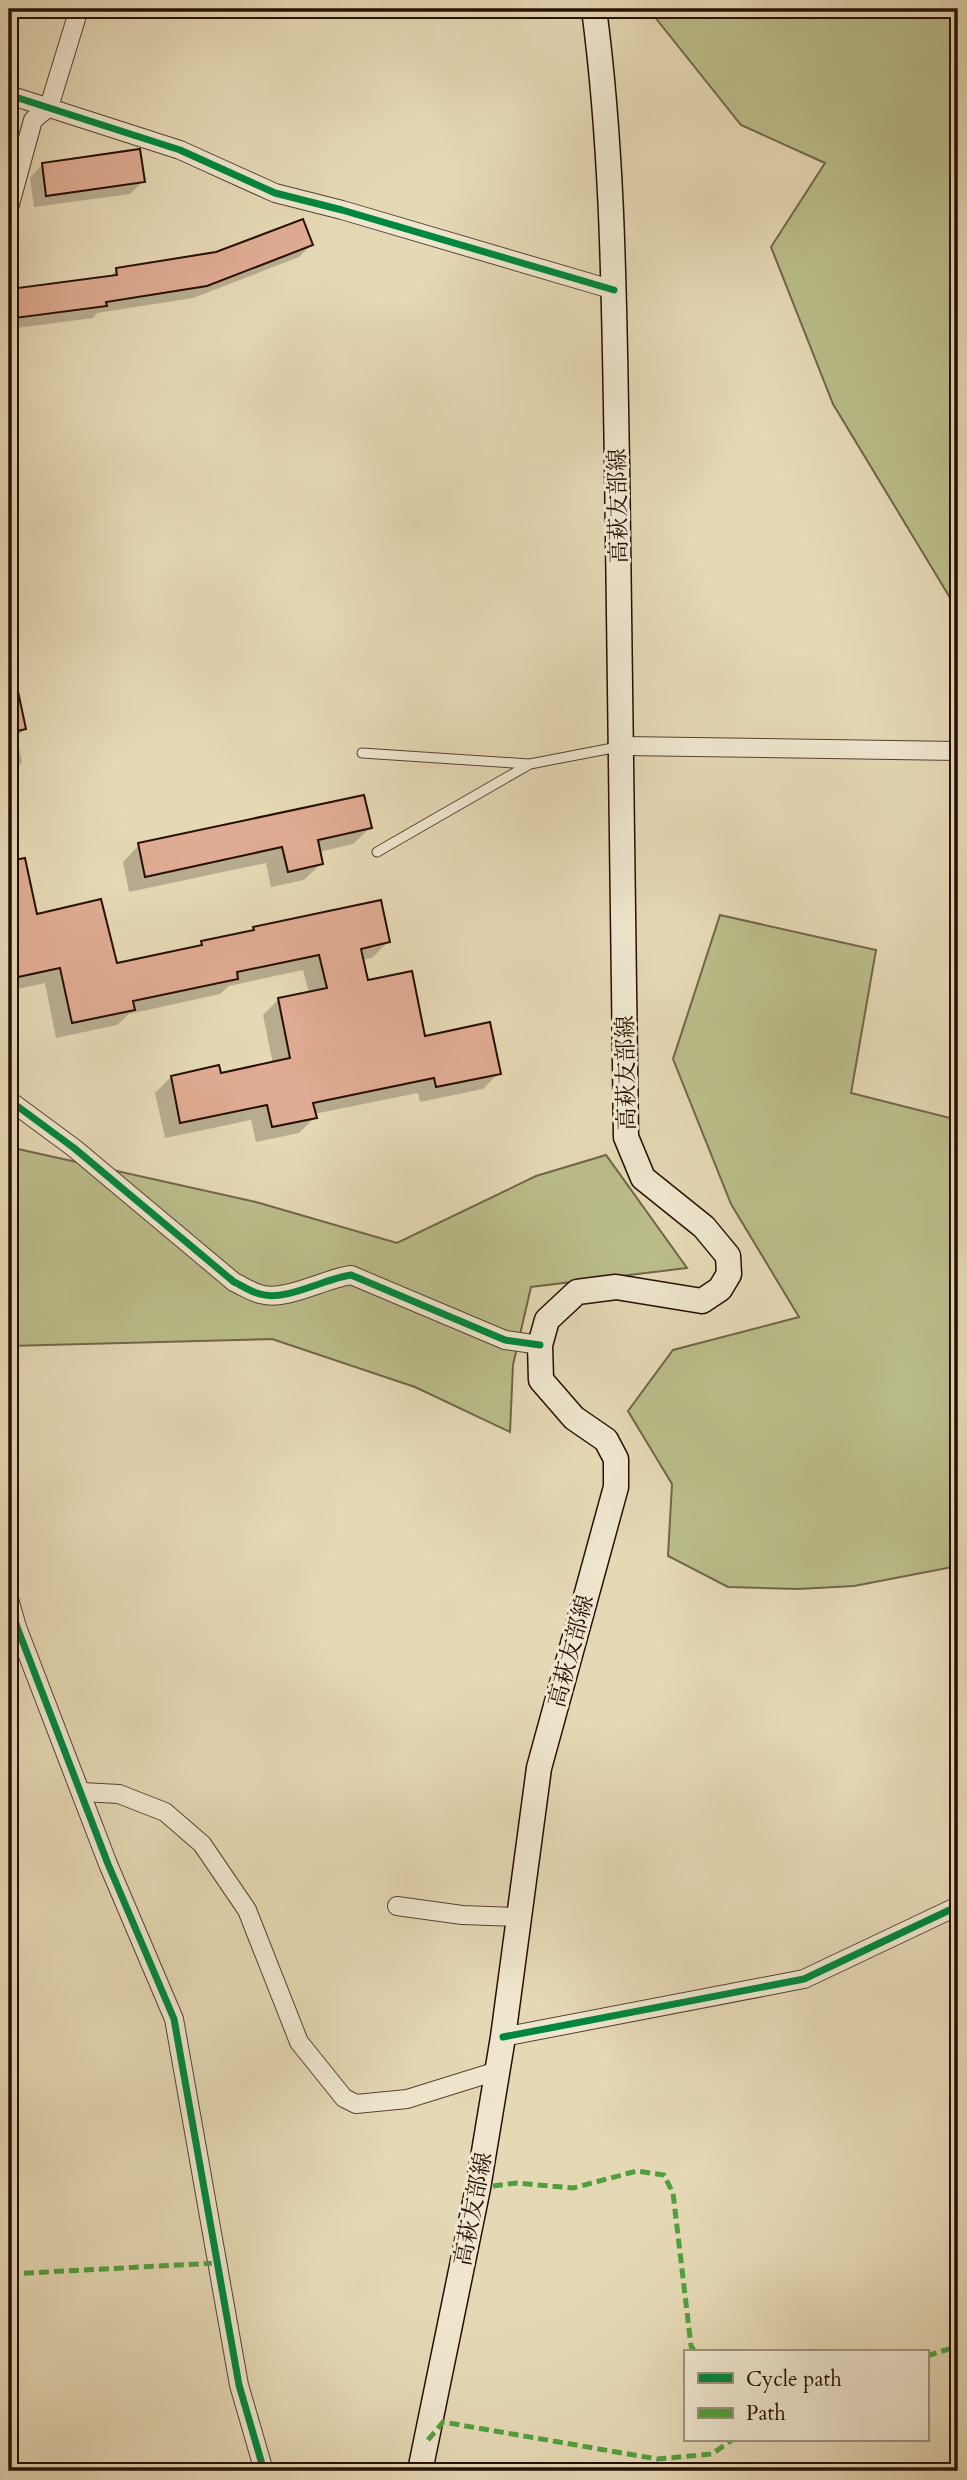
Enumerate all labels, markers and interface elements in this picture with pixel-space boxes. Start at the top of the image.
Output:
street label: 高萩友部線 [601,448,635,564]
street label: 高萩友部線 [609,1015,643,1131]
street label: 高萩友部線 [541,1591,601,1711]
street label: 高萩友部線 [447,2150,499,2268]
legend [684,2350,928,2442]
text: Cycle path [746,2365,842,2394]
text: Path [746,2399,786,2428]

